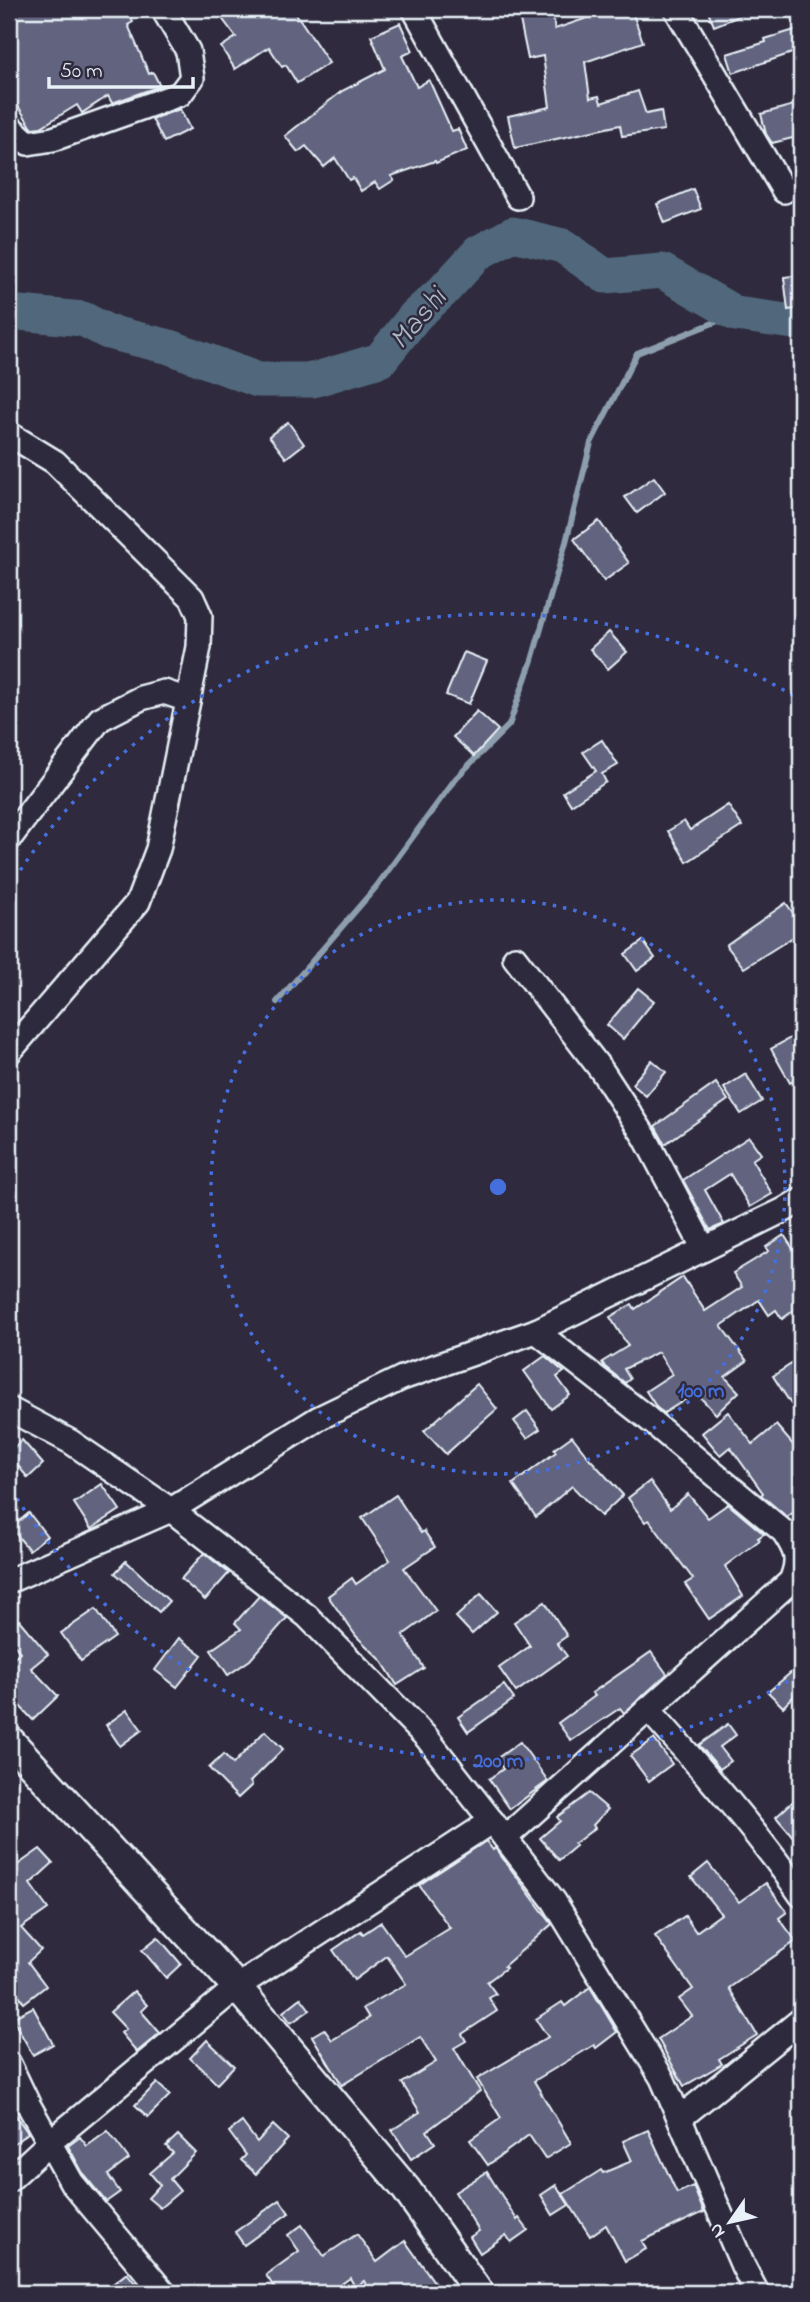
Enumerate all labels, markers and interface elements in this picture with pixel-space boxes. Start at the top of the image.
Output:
scale bar [49,46,192,90]
text: 50 m [60,57,103,87]
water label: Mashi [380,277,460,361]
centre of rings [486,1175,510,1199]
text: 100 m [678,1377,724,1407]
text: 200 m [472,1747,523,1777]
north arrow [694,2186,764,2256]
text: N [703,2217,733,2243]

